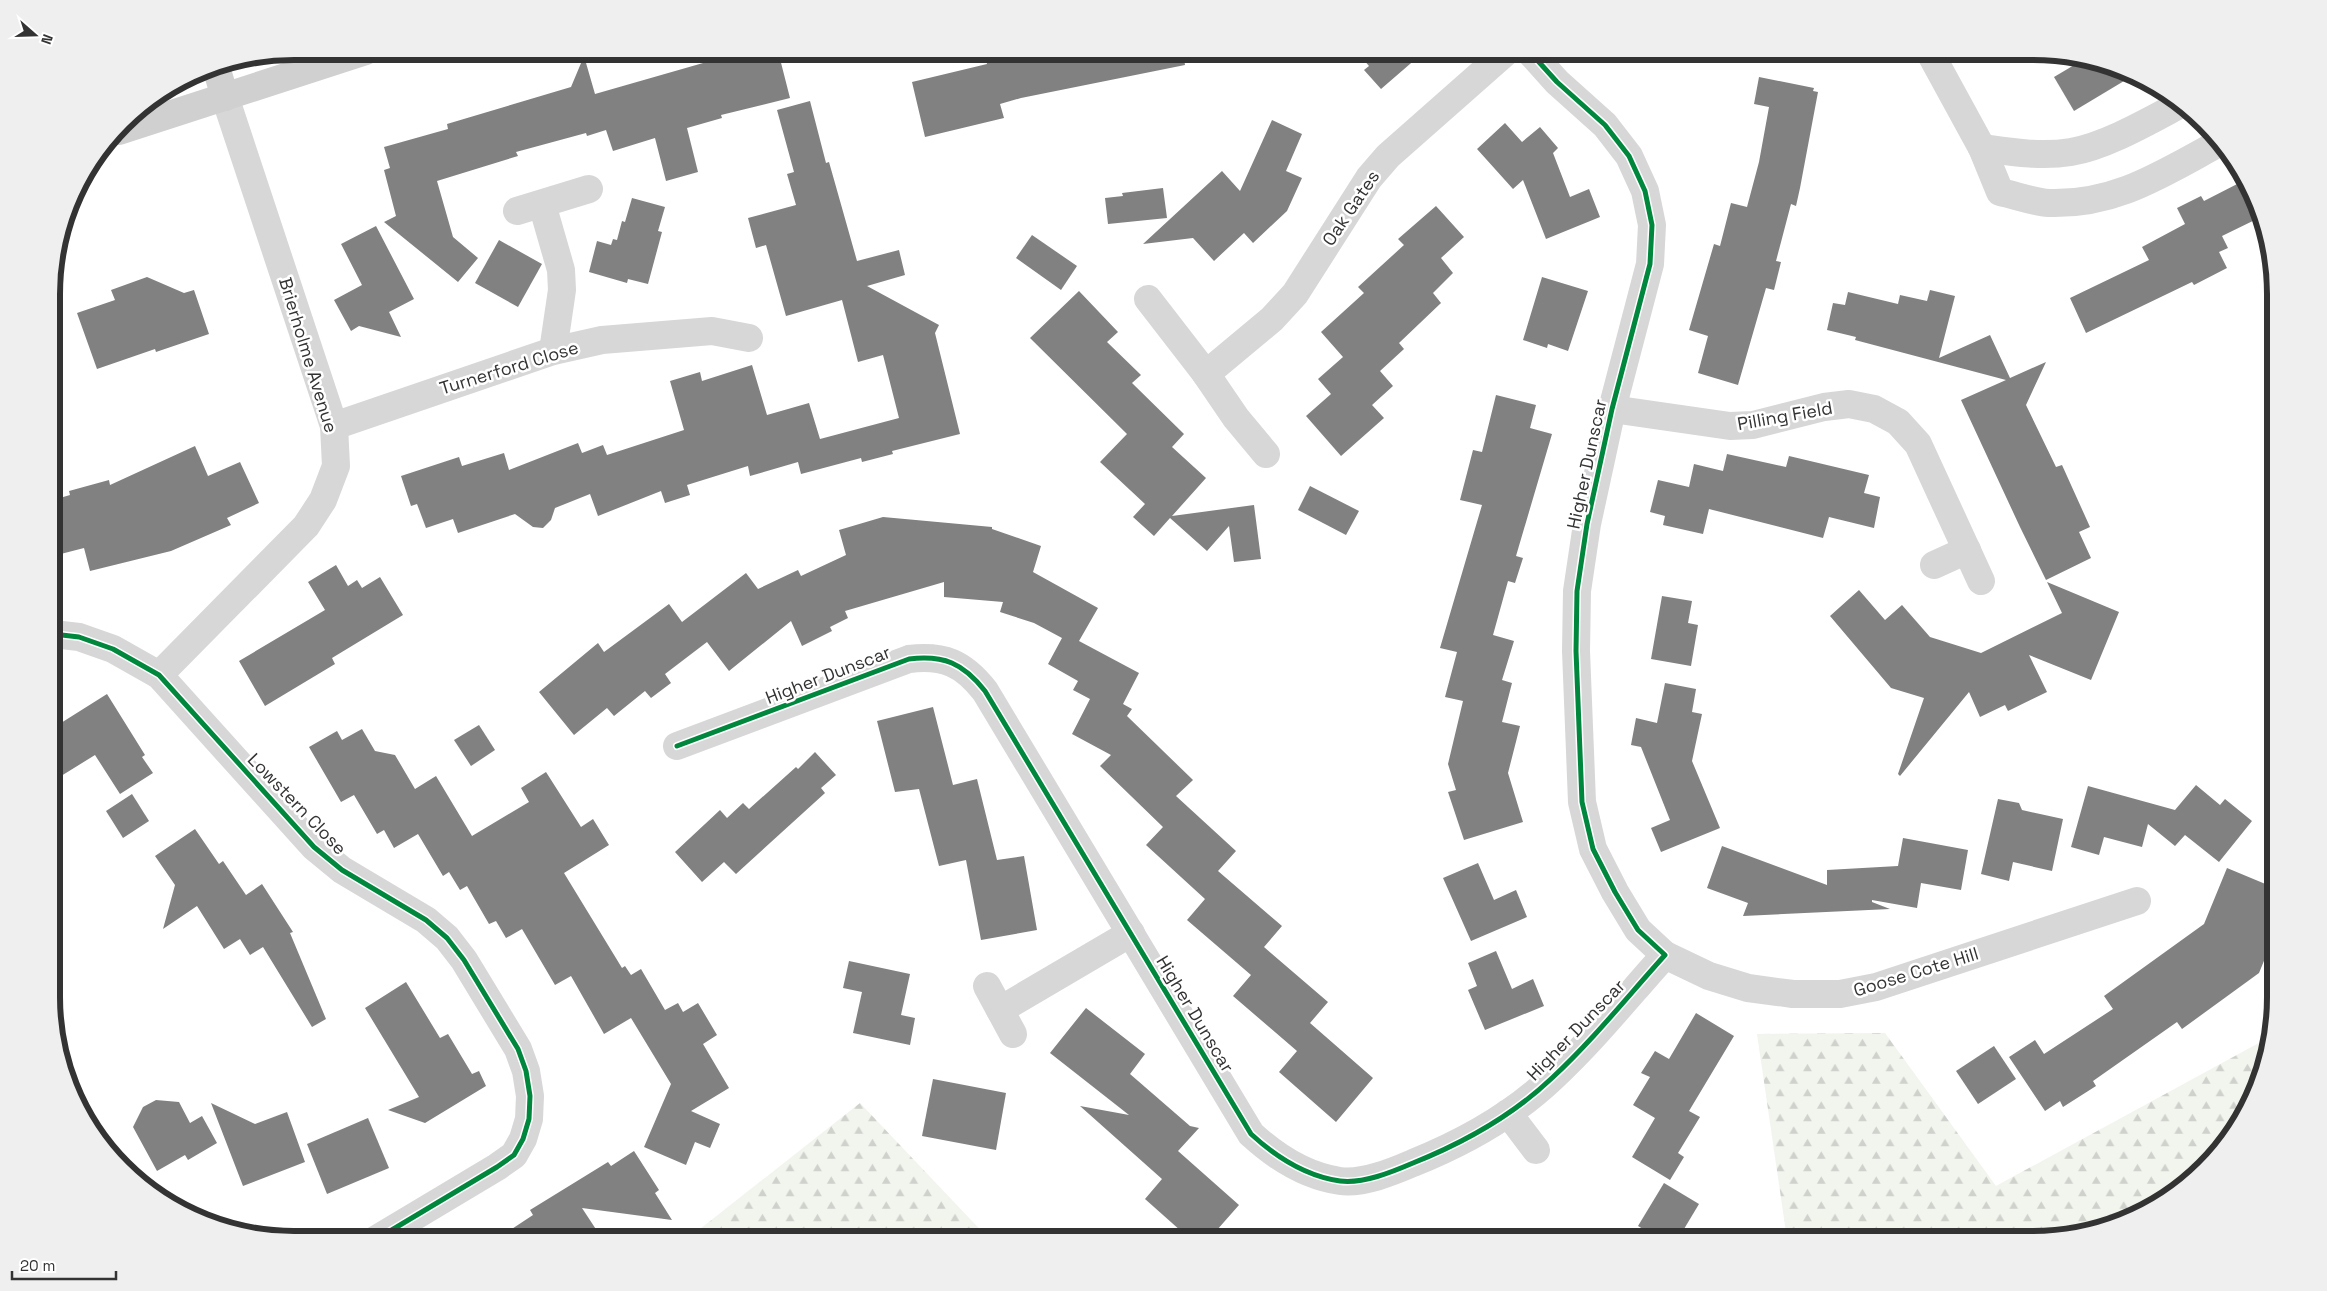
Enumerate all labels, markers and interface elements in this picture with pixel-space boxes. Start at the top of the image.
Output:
north arrow [10,10,60,60]
text: N [37,32,57,47]
street label: Oak Gates [1317,165,1384,250]
street label: Brierholme Avenue [274,274,343,435]
street label: Turnerford Close [437,335,581,400]
street label: Pilling Field [1735,396,1834,435]
street label: Higher Dunscar [1562,397,1612,531]
street label: Higher Dunscar [762,640,894,709]
street label: Lowstern Close [243,748,352,859]
street label: Goose Cote Hill [1851,942,1981,1001]
street label: Higher Dunscar [1152,951,1239,1077]
street label: Higher Dunscar [1521,974,1630,1085]
scale bar [12,1248,116,1280]
text: 20 m [20,1256,55,1275]

